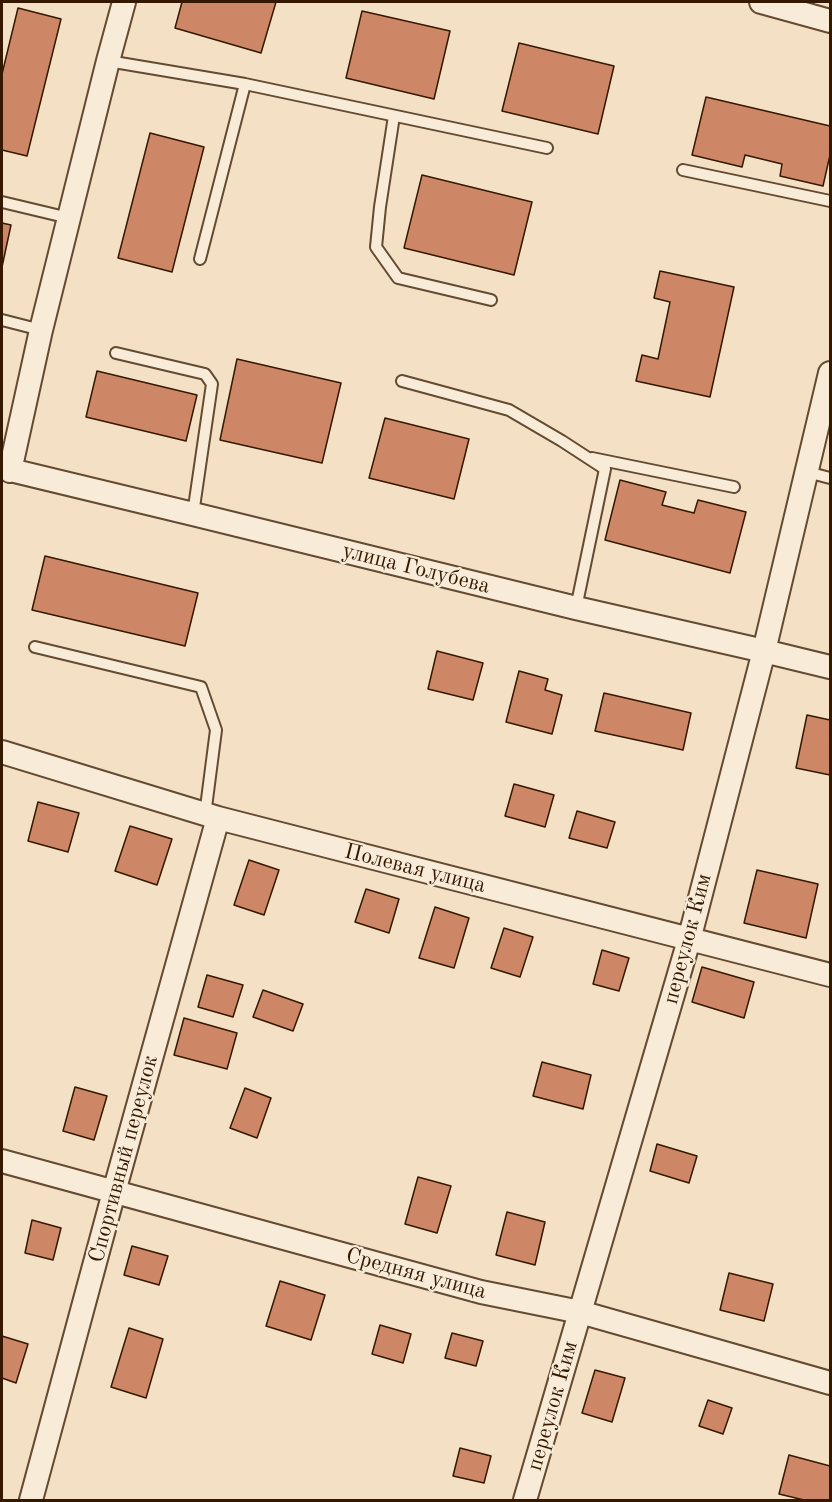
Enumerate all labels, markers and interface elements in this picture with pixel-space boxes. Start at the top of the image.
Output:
street label: улица Голубева [339,538,493,600]
street label: Полевая улица [342,839,488,899]
street label: переулок Ким [658,871,718,1007]
street label: Спортивный переулок [84,1052,164,1266]
street label: Средняя улица [343,1243,489,1305]
street label: переулок Ким [522,1338,584,1474]

